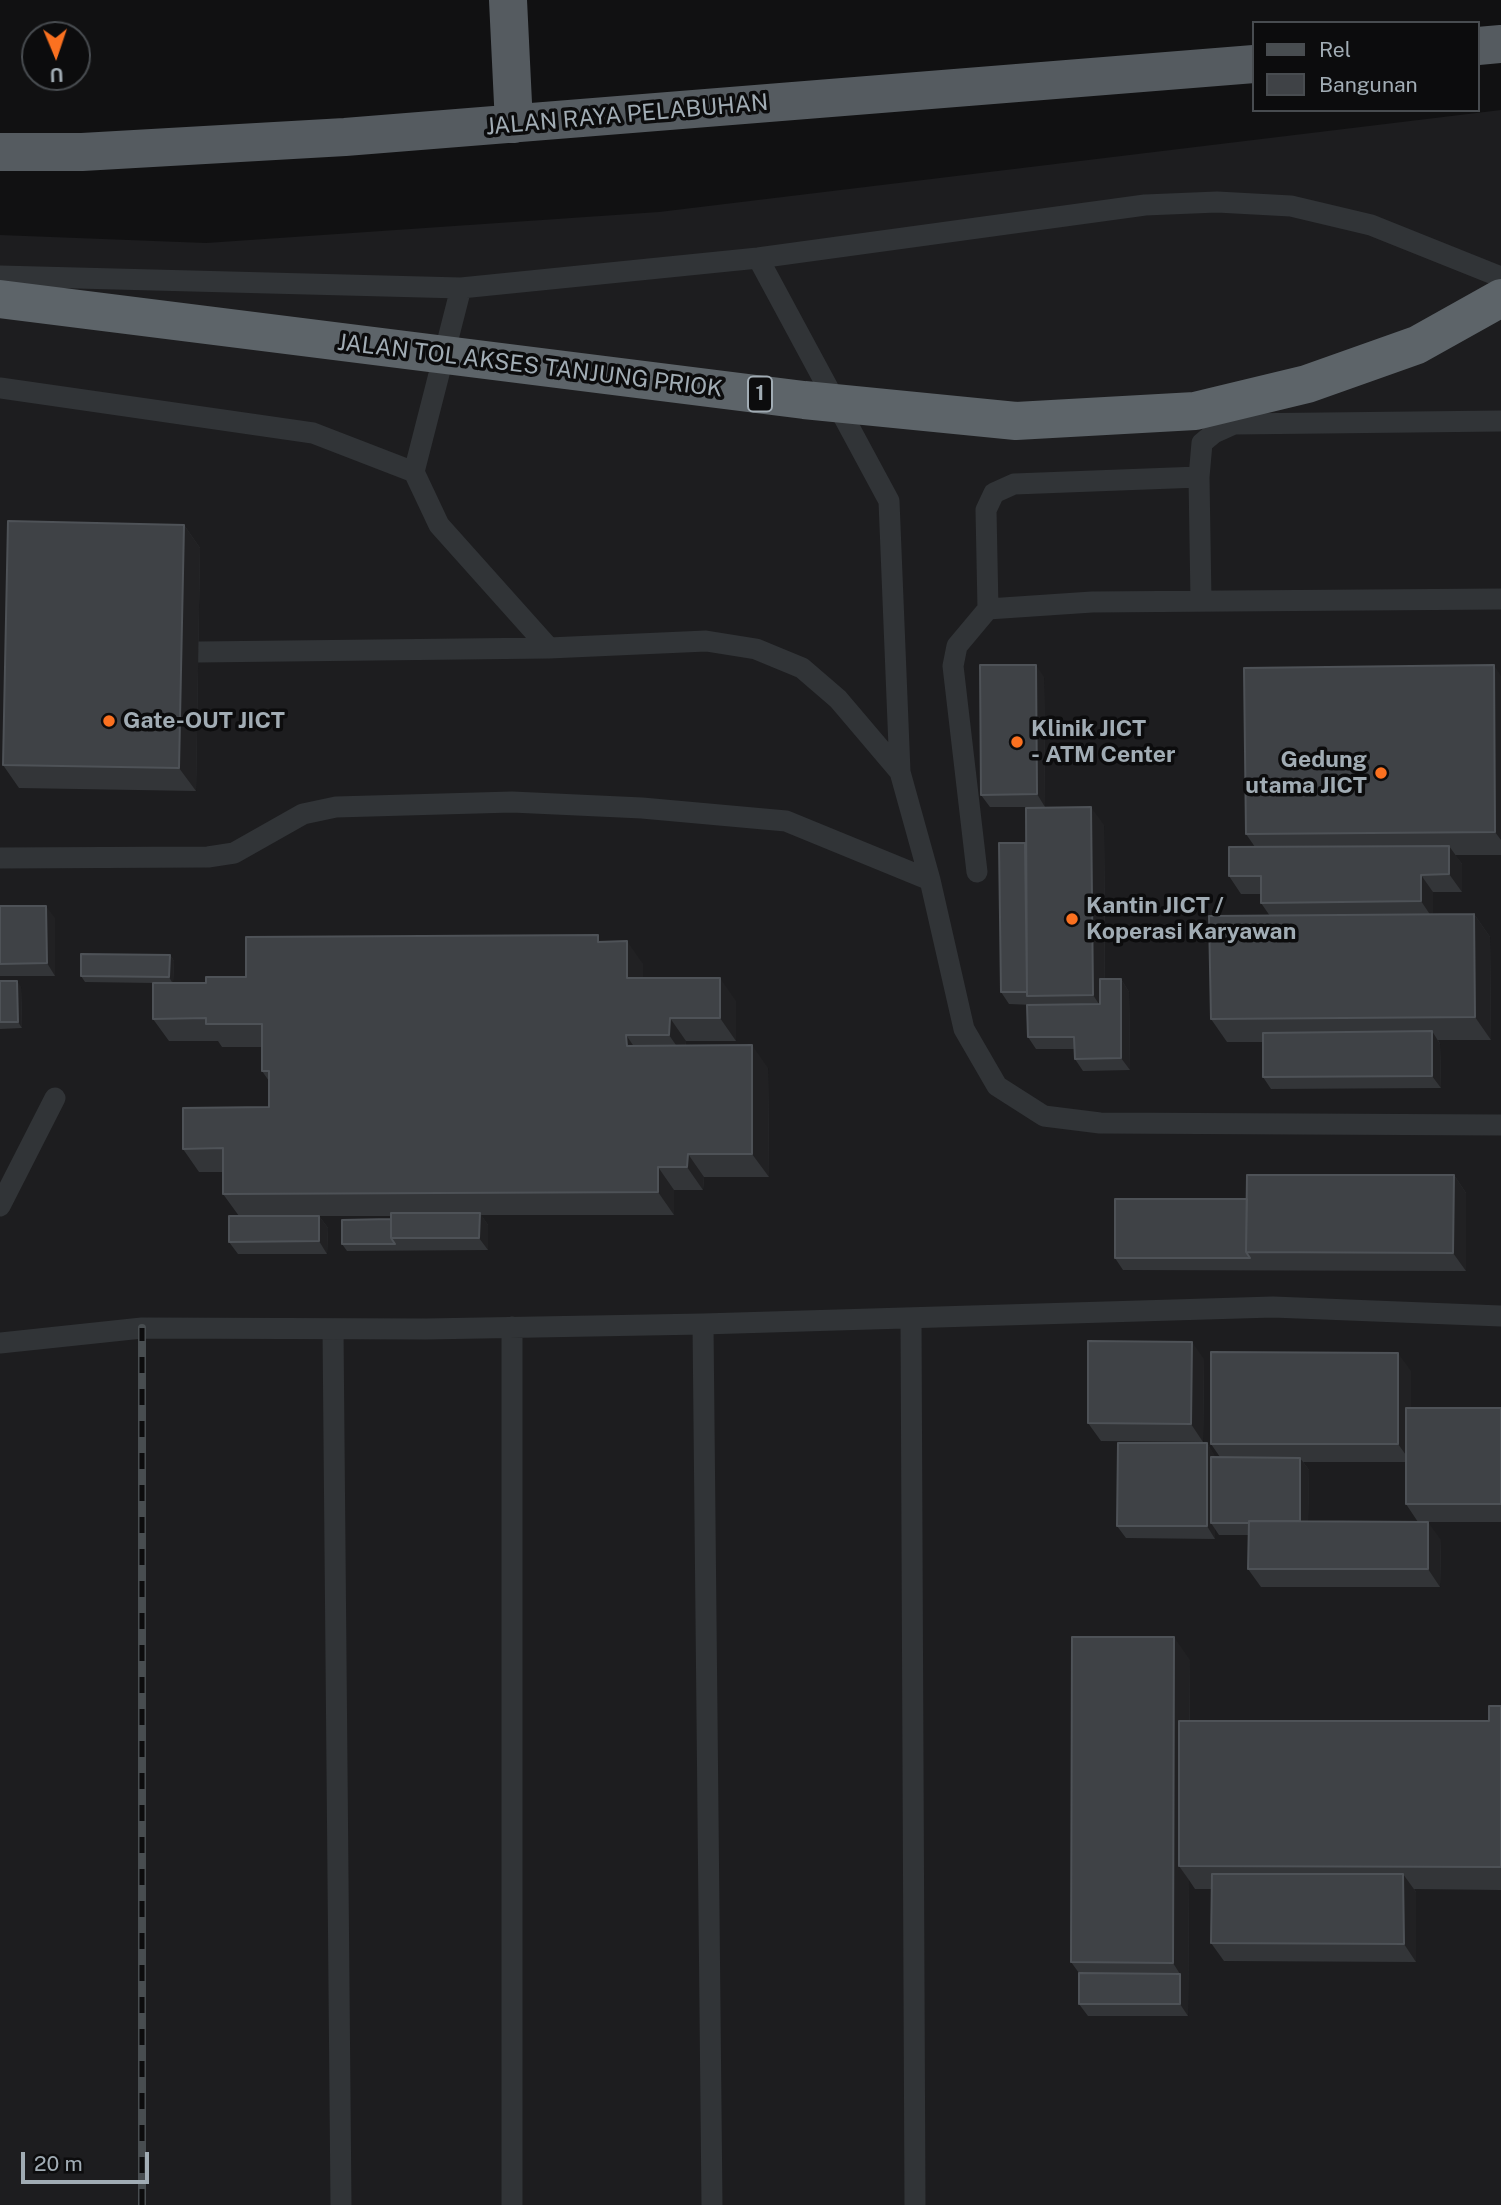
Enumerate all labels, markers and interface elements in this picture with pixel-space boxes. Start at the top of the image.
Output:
north arrow [21,21,91,91]
legend [1252,21,1480,112]
text: Rel [1319,37,1351,62]
text: U [49,64,64,86]
text: Bangunan [1319,72,1418,97]
street label: JALAN RAYA PELABUHAN [485,89,769,141]
street label: JALAN TOL AKSES TANJUNG PRIOK [336,329,724,403]
road number: 1 [748,376,772,412]
place label: Gate-OUT JICT [123,707,285,735]
marker: Gate-OUT JICT [101,713,117,729]
place label: Klinik JICT - ATM Center [1031,715,1175,769]
marker: Klinik JICT - ATM Center [1009,734,1025,750]
place label: Gedung utama JICT [1245,746,1367,800]
marker: Gedung utama JICT [1373,765,1389,781]
place label: Kantin JICT / Koperasi Karyawan [1086,892,1296,946]
marker: Kantin JICT / Koperasi Karyawan [1064,911,1080,927]
scale bar [24,2138,152,2182]
text: 20 m [34,2151,83,2176]

